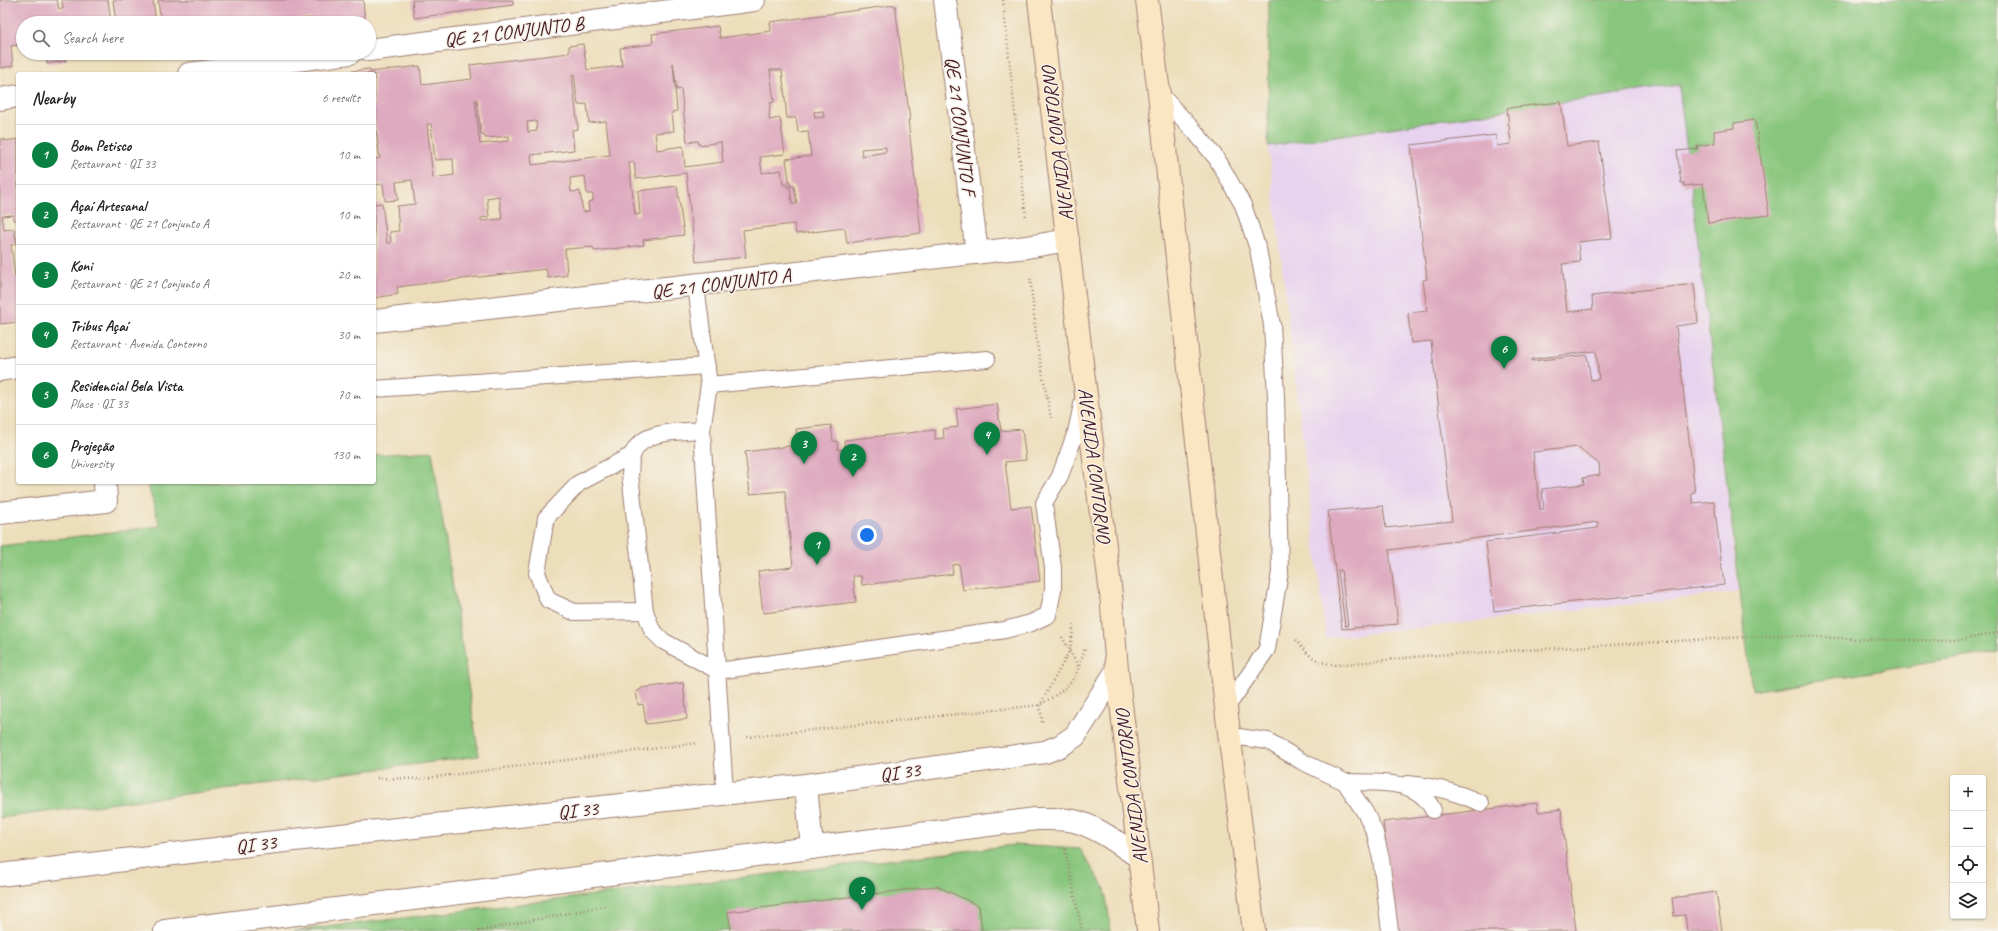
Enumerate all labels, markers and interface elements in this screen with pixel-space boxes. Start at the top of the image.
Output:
street label: QE 21 CONJUNTO B [443,10,587,52]
search box [16,16,376,60]
icon: search [30,27,52,49]
text: Search here [62,29,123,48]
street label: QE 21 CONJUNTO F [940,55,982,200]
street label: AVENIDA CONTORNO [1035,63,1079,223]
text: Nearby [32,88,75,109]
text: 6 results [322,90,360,106]
text: Bom Petisco [70,137,131,156]
text: 1 [42,147,48,163]
text: 10 m [338,147,360,163]
text: Restaurant · QI 33 [70,156,156,172]
text: Açaí Artesanal [70,197,146,216]
text: 2 [42,207,48,223]
text: 10 m [338,207,360,223]
text: Restaurant · QE 21 Conjunto A [70,216,209,232]
text: Koni [70,257,92,276]
street label: QE 21 CONJUNTO A [650,262,793,304]
text: 3 [42,267,48,283]
text: 20 m [338,267,360,283]
text: Restaurant · QE 21 Conjunto A [70,276,209,292]
text: Tribus Açaí [70,317,128,336]
text: 4 [42,327,48,343]
text: 30 m [338,327,360,343]
text: Restaurant · Avenida Contorno [70,336,207,352]
pin: 6 [1491,336,1517,369]
text: Residencial Bela Vista [70,377,183,396]
street label: AVENIDA CONTORNO [1073,386,1117,546]
text: 5 [42,387,48,403]
text: 70 m [338,387,360,403]
text: Place · QI 33 [70,396,128,412]
pin: 4 [974,422,1000,455]
pin: 3 [791,431,817,464]
text: Projeção [70,437,113,456]
pin: 2 [840,444,866,477]
text: 6 [42,447,48,463]
text: 130 m [332,447,360,463]
text: University [70,456,113,472]
your location [857,525,877,545]
pin: 1 [804,532,830,565]
street label: AVENIDA CONTORNO [1109,706,1153,866]
street label: QI 33 [878,757,924,788]
map controls [1950,775,1986,919]
button: + [1950,775,1986,811]
street label: QI 33 [556,796,602,825]
button: − [1950,811,1986,847]
street label: QI 33 [234,829,280,859]
button: locate [1950,847,1986,883]
pin: 5 [849,877,875,910]
button: layers [1950,883,1986,919]

